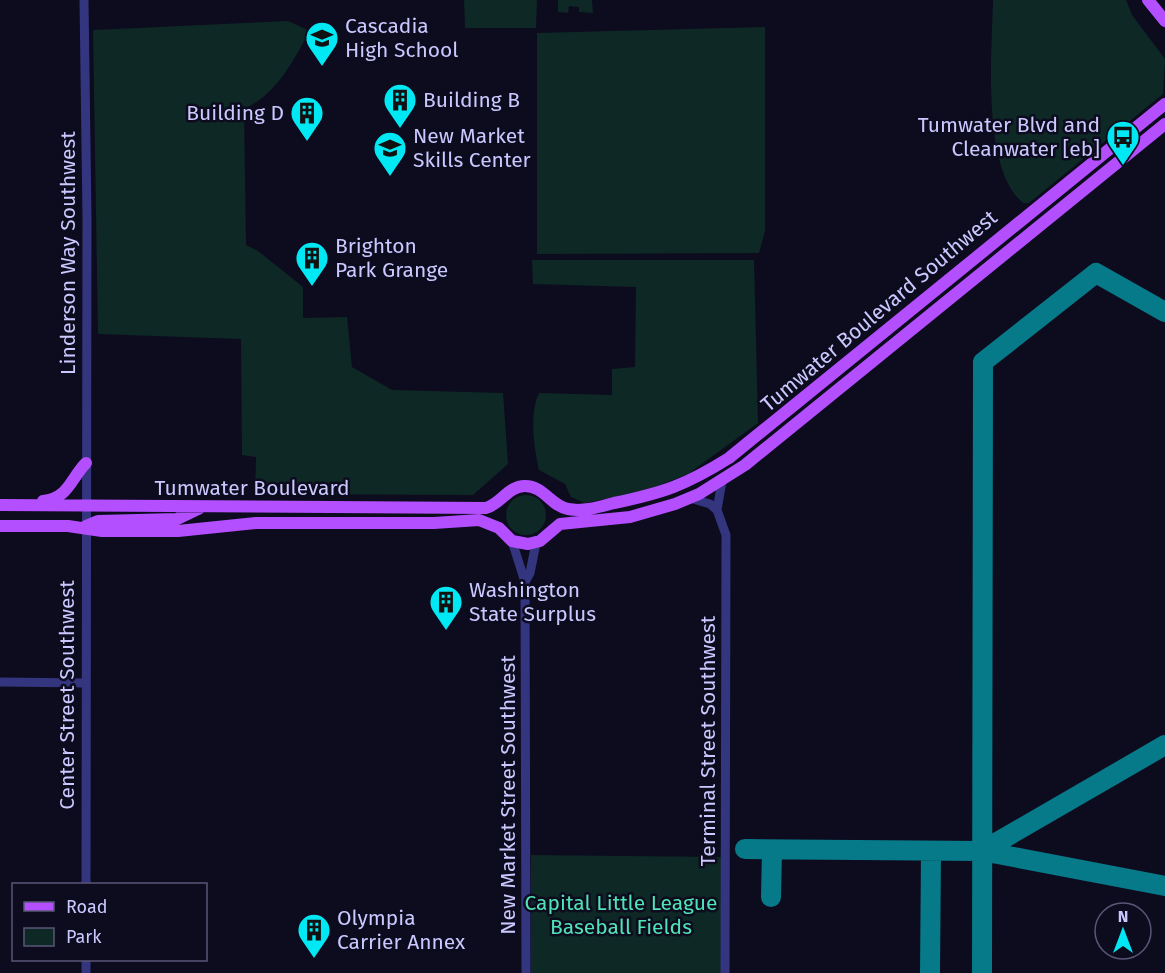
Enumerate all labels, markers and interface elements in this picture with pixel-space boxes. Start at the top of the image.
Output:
place label: Cascadia High School [345,13,458,63]
school or university icon: Cascadia High School [304,20,340,67]
building icon: Building B [382,82,418,129]
place label: Building B [423,87,520,113]
building icon: Building D [289,95,325,142]
place label: Building D [186,100,284,126]
place label: Tumwater Blvd and Cleanwater [eb] [918,112,1100,162]
bus stop icon: Tumwater Blvd and Cleanwater [eb] [1105,119,1141,166]
place label: New Market Skills Center [413,123,531,173]
school or university icon: New Market Skills Center [372,130,408,177]
street label: Linderson Way Southwest [55,131,81,375]
street label: Tumwater Boulevard Southwest [756,204,1003,417]
place label: Brighton Park Grange [335,233,448,283]
building icon: Brighton Park Grange [294,240,330,287]
street label: Tumwater Boulevard [155,475,349,501]
place label: Washington State Surplus [469,577,596,627]
street label: Center Street Southwest [54,580,80,810]
building icon: Washington State Surplus [428,584,464,631]
street label: Terminal Street Southwest [695,615,721,866]
street label: New Market Street Southwest [495,655,521,935]
legend [12,883,207,961]
park label: Capital Little League Baseball Fields [525,890,717,940]
text: Road [66,896,108,918]
north arrow [1093,901,1153,961]
place label: Olympia Carrier Annex [337,905,466,955]
text: N [1118,907,1128,926]
building icon: Olympia Carrier Annex [296,912,332,959]
text: Park [66,926,102,948]

